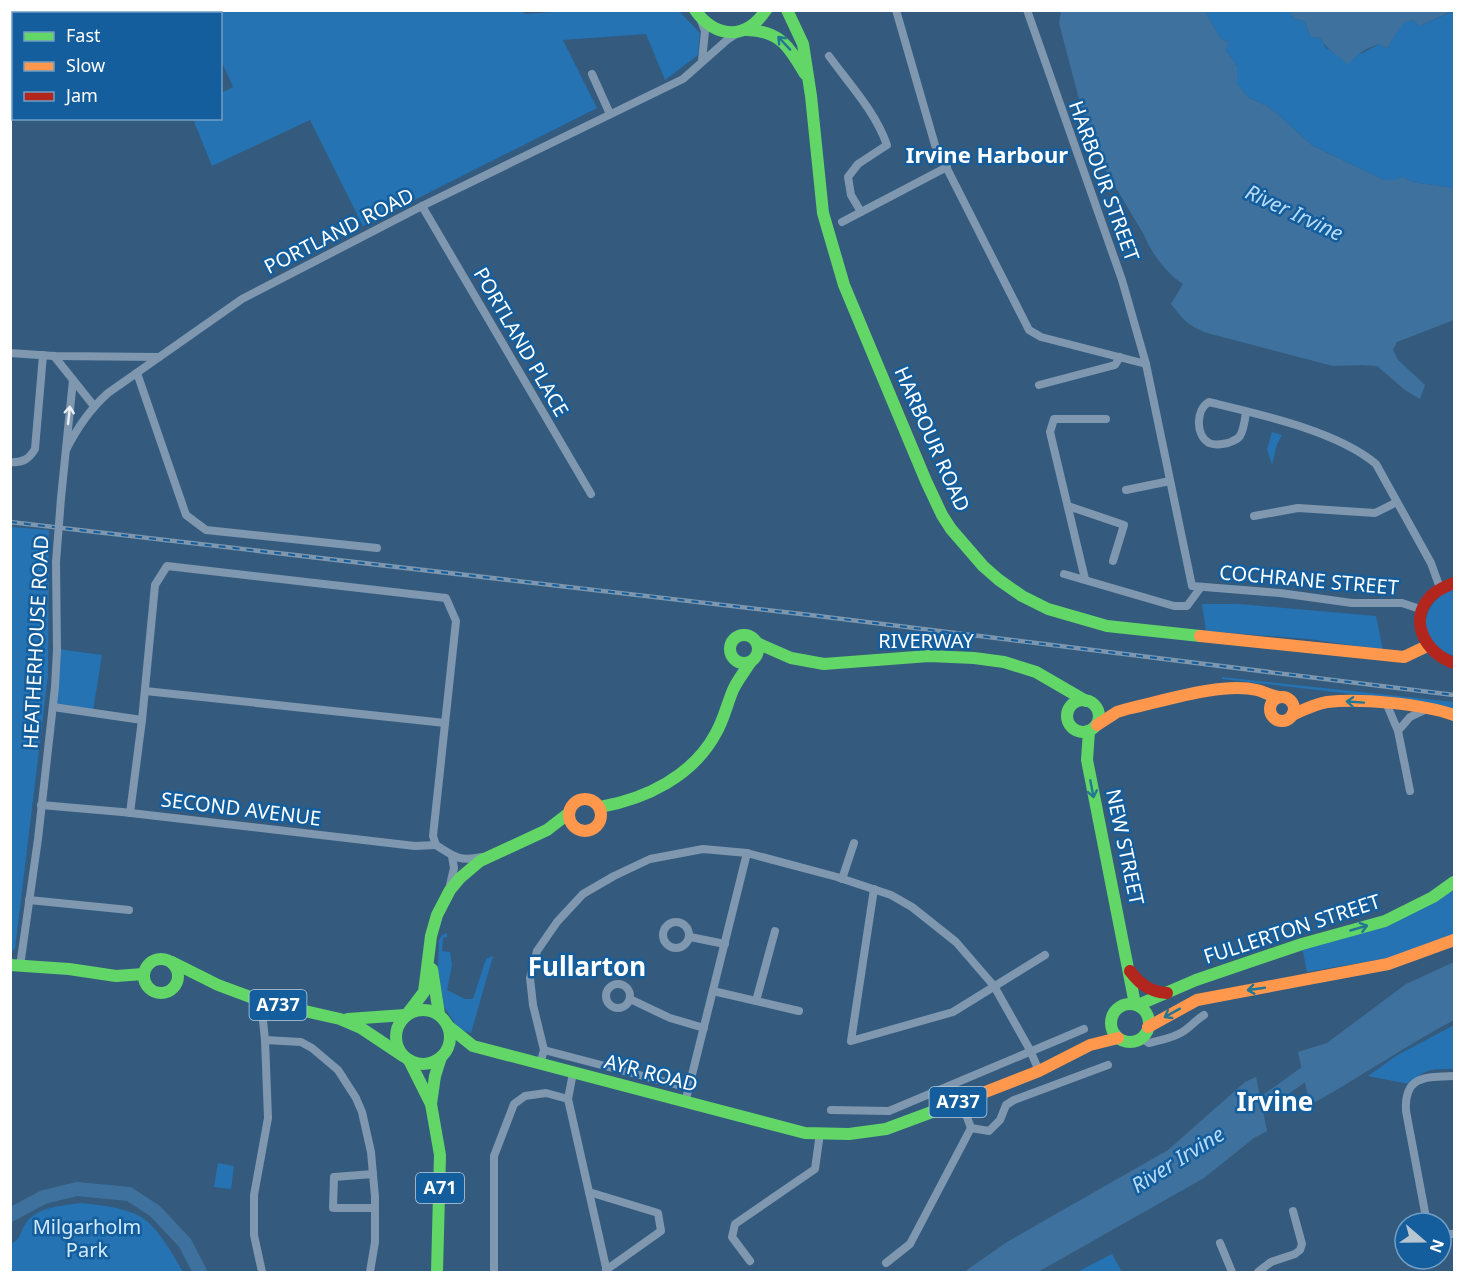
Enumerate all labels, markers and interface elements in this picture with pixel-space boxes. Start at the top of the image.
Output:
legend [12,12,222,120]
text: Fast [66,23,101,47]
one-way arrow [777,36,791,51]
text: Slow [66,53,105,77]
text: Jam [64,83,98,107]
street label: HARBOUR STREET [1063,97,1146,265]
district label: Irvine Harbour [906,139,1068,169]
water label: River Irvine [1241,177,1348,247]
street label: PORTLAND ROAD [259,181,418,280]
street label: PORTLAND PLACE [468,262,575,421]
street label: HARBOUR ROAD [888,362,977,516]
one-way arrow [64,406,75,425]
street label: HEATHERHOUSE ROAD [16,534,55,750]
street label: COCHRANE STREET [1218,558,1400,601]
street label: RIVERWAY [878,627,974,654]
one-way arrow [1346,697,1366,708]
one-way arrow [1087,779,1098,798]
street label: SECOND AVENUE [160,785,323,832]
street label: NEW STREET [1100,786,1151,907]
street label: FULLERTON STREET [1200,887,1384,970]
one-way arrow [1349,922,1368,933]
district label: Fullarton [528,948,646,984]
one-way arrow [1247,983,1266,994]
road number: A737 [250,990,306,1020]
one-way arrow [1164,1008,1182,1019]
street label: AYR ROAD [601,1047,701,1098]
district label: Irvine [1237,1083,1313,1119]
road number: A737 [930,1087,986,1117]
water label: River Irvine [1126,1120,1229,1199]
road number: A71 [416,1173,464,1203]
north arrow [1393,1211,1453,1271]
park label: Milgarholm Park [33,1213,141,1263]
text: N [1425,1236,1450,1256]

